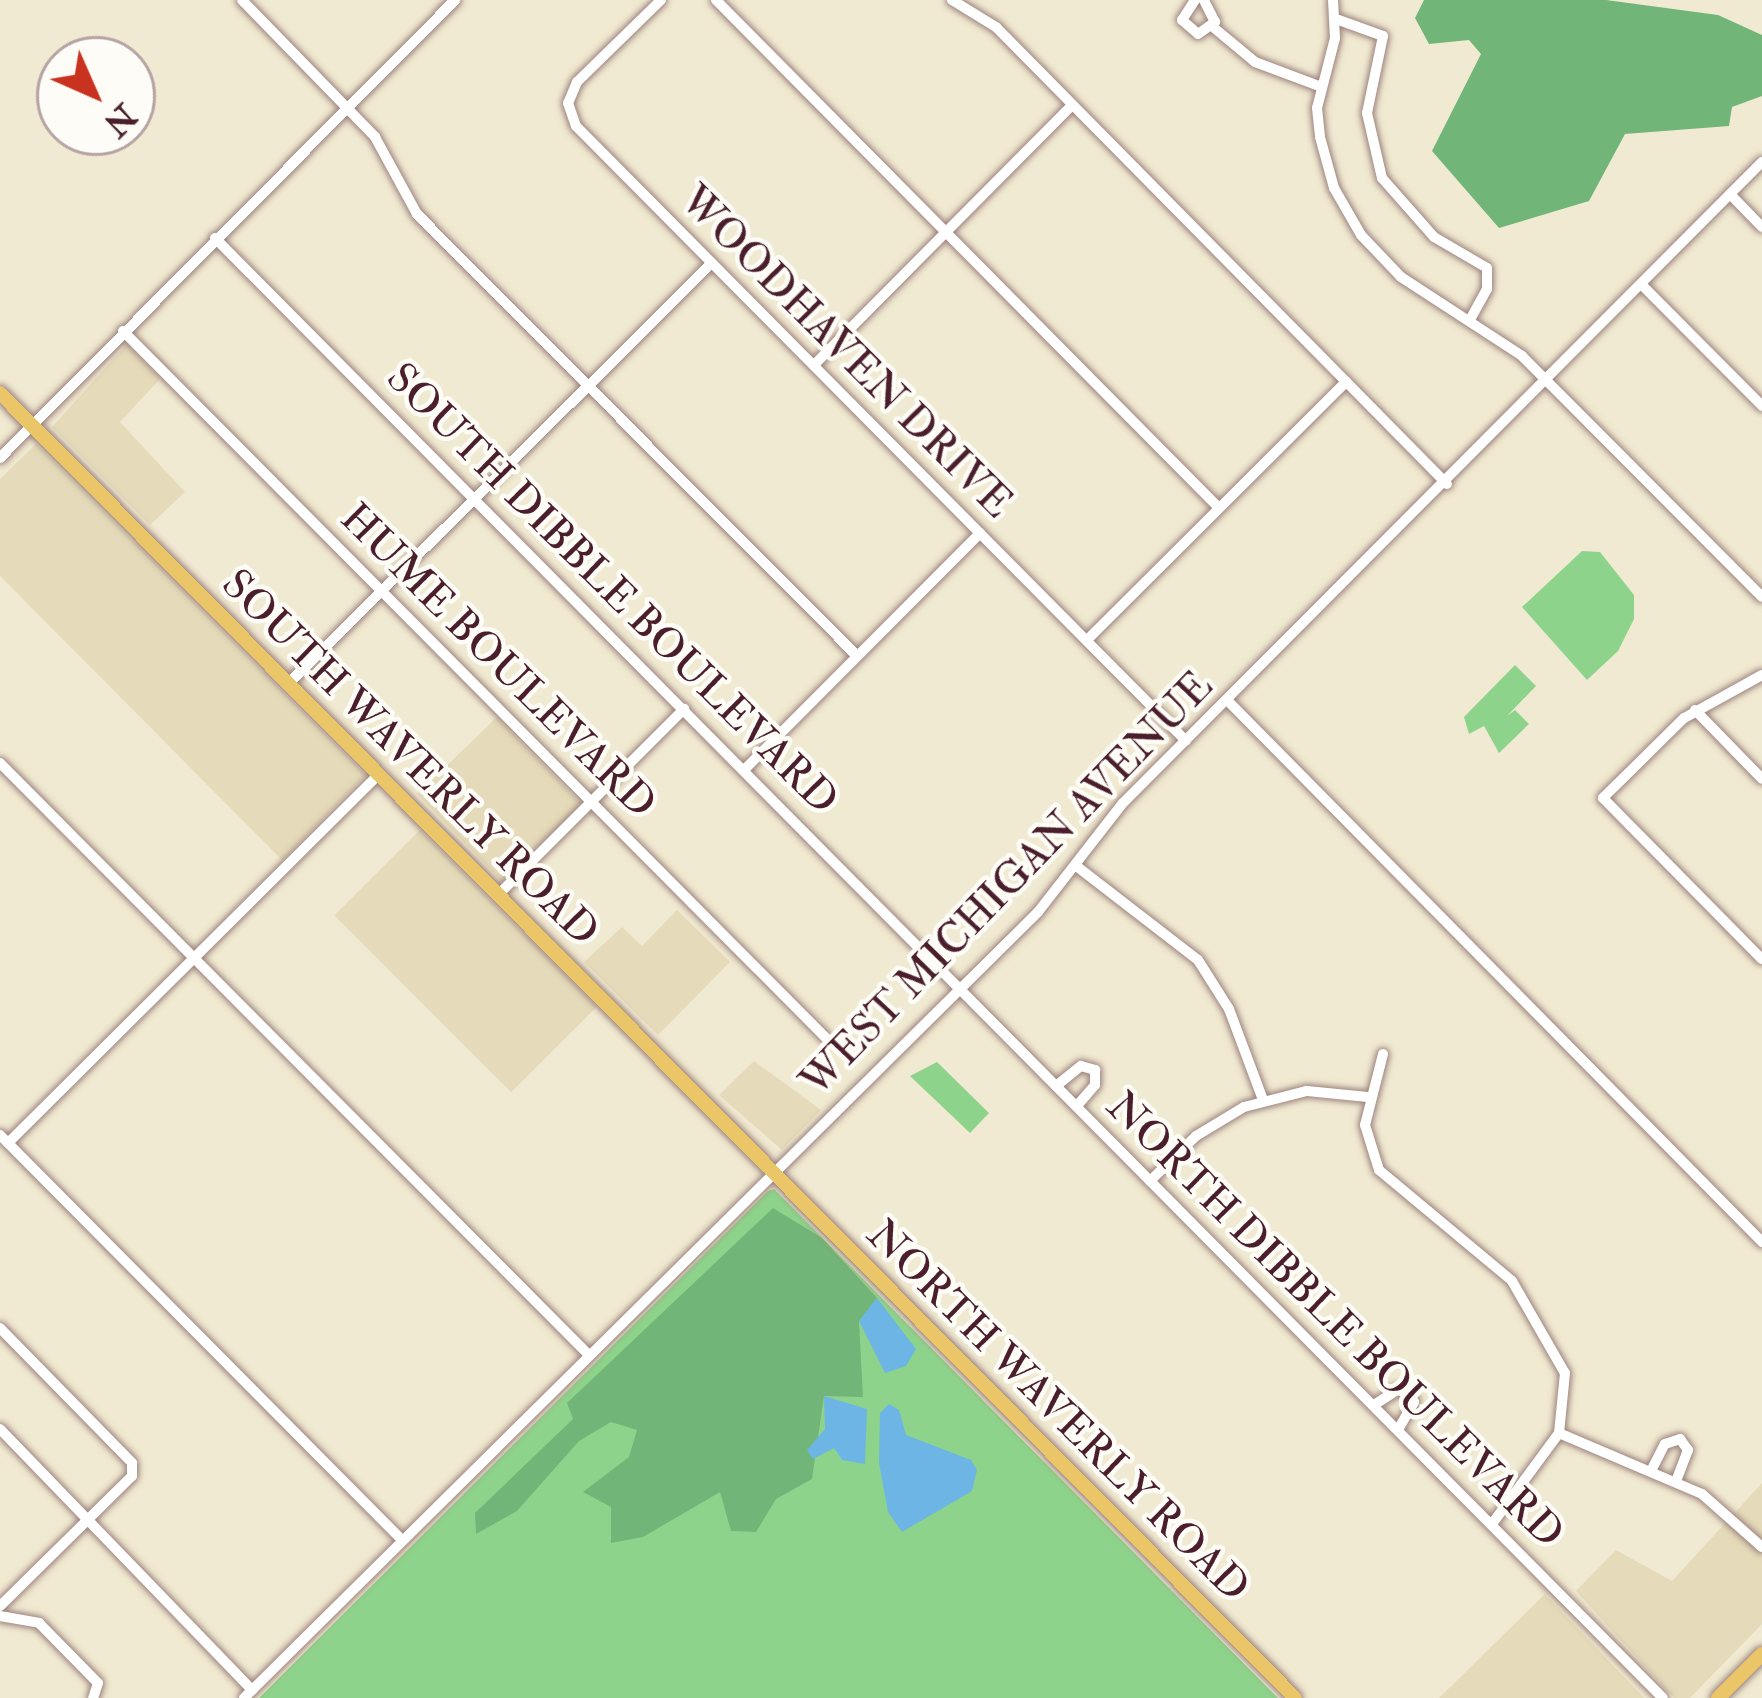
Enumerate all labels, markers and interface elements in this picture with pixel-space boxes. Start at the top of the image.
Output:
north arrow [36,36,156,156]
text: N [95,95,145,145]
street label: WOODHAVEN DRIVE [669,175,1023,529]
street label: SOUTH DIBBLE BOULEVARD [376,353,848,825]
street label: HUME BOULEVARD [330,493,666,829]
street label: SOUTH WAVERLY ROAD [211,559,609,957]
street label: WEST MICHIGAN AVENUE [791,661,1223,1107]
street label: NORTH DIBBLE BOULEVARD [1096,1081,1574,1559]
street label: NORTH WAVERLY ROAD [857,1210,1259,1612]

